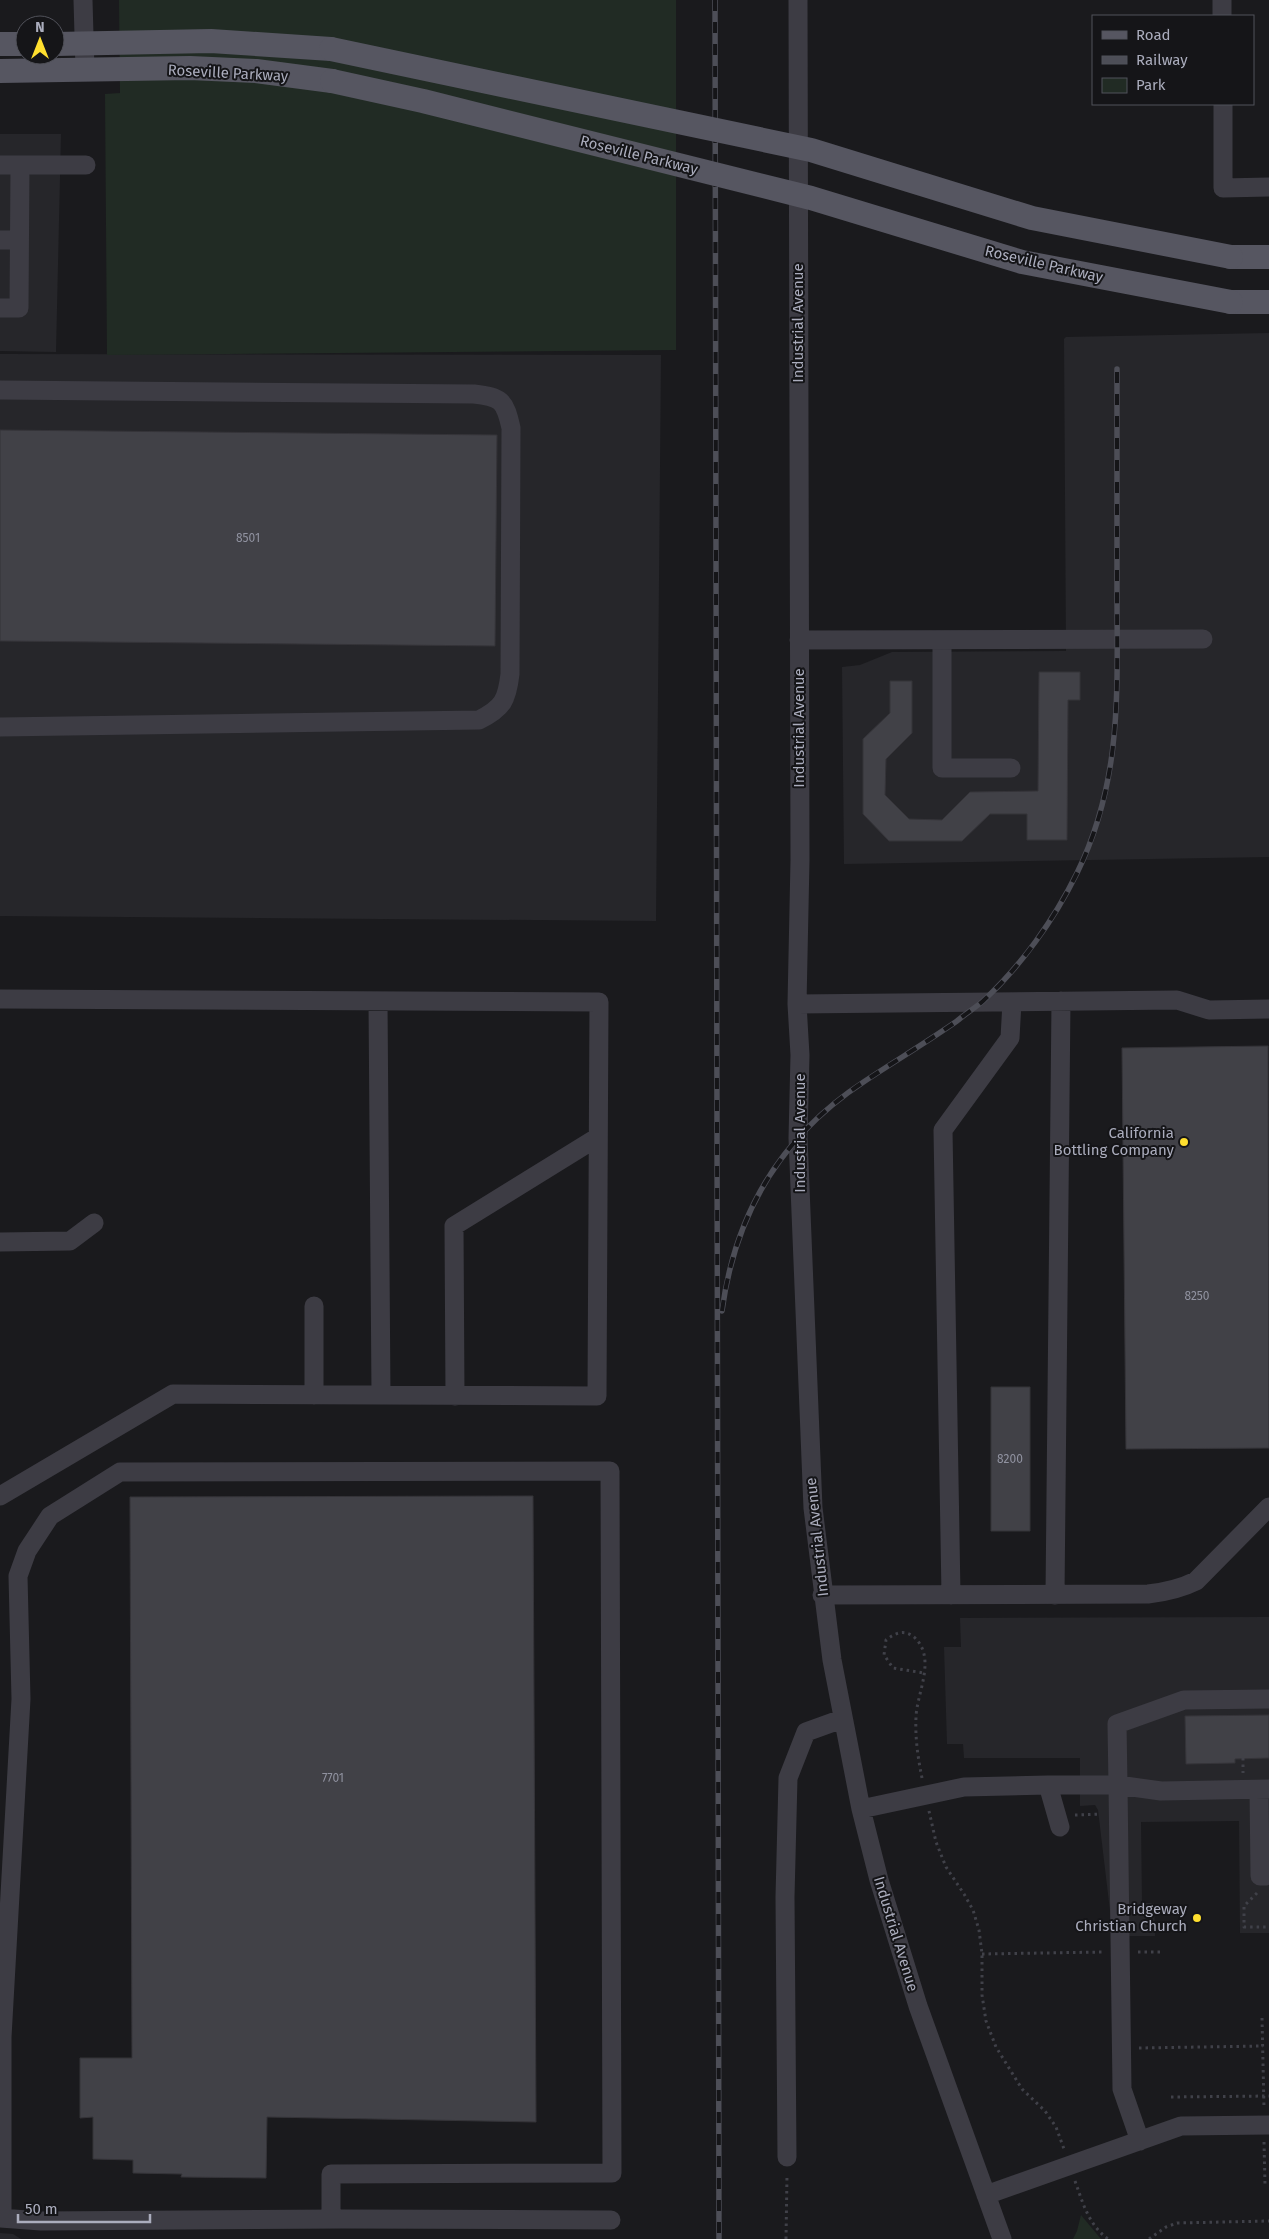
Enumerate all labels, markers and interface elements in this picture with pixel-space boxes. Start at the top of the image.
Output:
north arrow [15,15,65,65]
legend [1092,15,1254,105]
text: N [35,19,45,36]
text: Road [1136,26,1171,44]
text: Railway [1136,51,1188,69]
street label: Roseville Parkway [167,61,289,85]
text: Park [1136,76,1166,94]
street label: Roseville Parkway [578,132,700,178]
street label: Roseville Parkway [983,242,1105,286]
street label: Industrial Avenue [789,263,807,383]
house number: 8501 [236,531,260,545]
street label: Industrial Avenue [790,668,808,788]
street label: Industrial Avenue [791,1073,809,1193]
place label: California Bottling Company [1054,1124,1175,1159]
marker: California Bottling Company [1178,1136,1190,1148]
house number: 8250 [1184,1289,1210,1303]
house number: 8200 [997,1452,1023,1466]
street label: Industrial Avenue [802,1477,832,1597]
house number: 7701 [322,1771,344,1785]
street label: Industrial Avenue [870,1874,922,1994]
place label: Bridgeway Christian Church [1075,1900,1188,1935]
marker: Bridgeway Christian Church [1191,1912,1203,1924]
scale bar [18,2192,150,2224]
text: 50 m [25,2200,58,2218]

